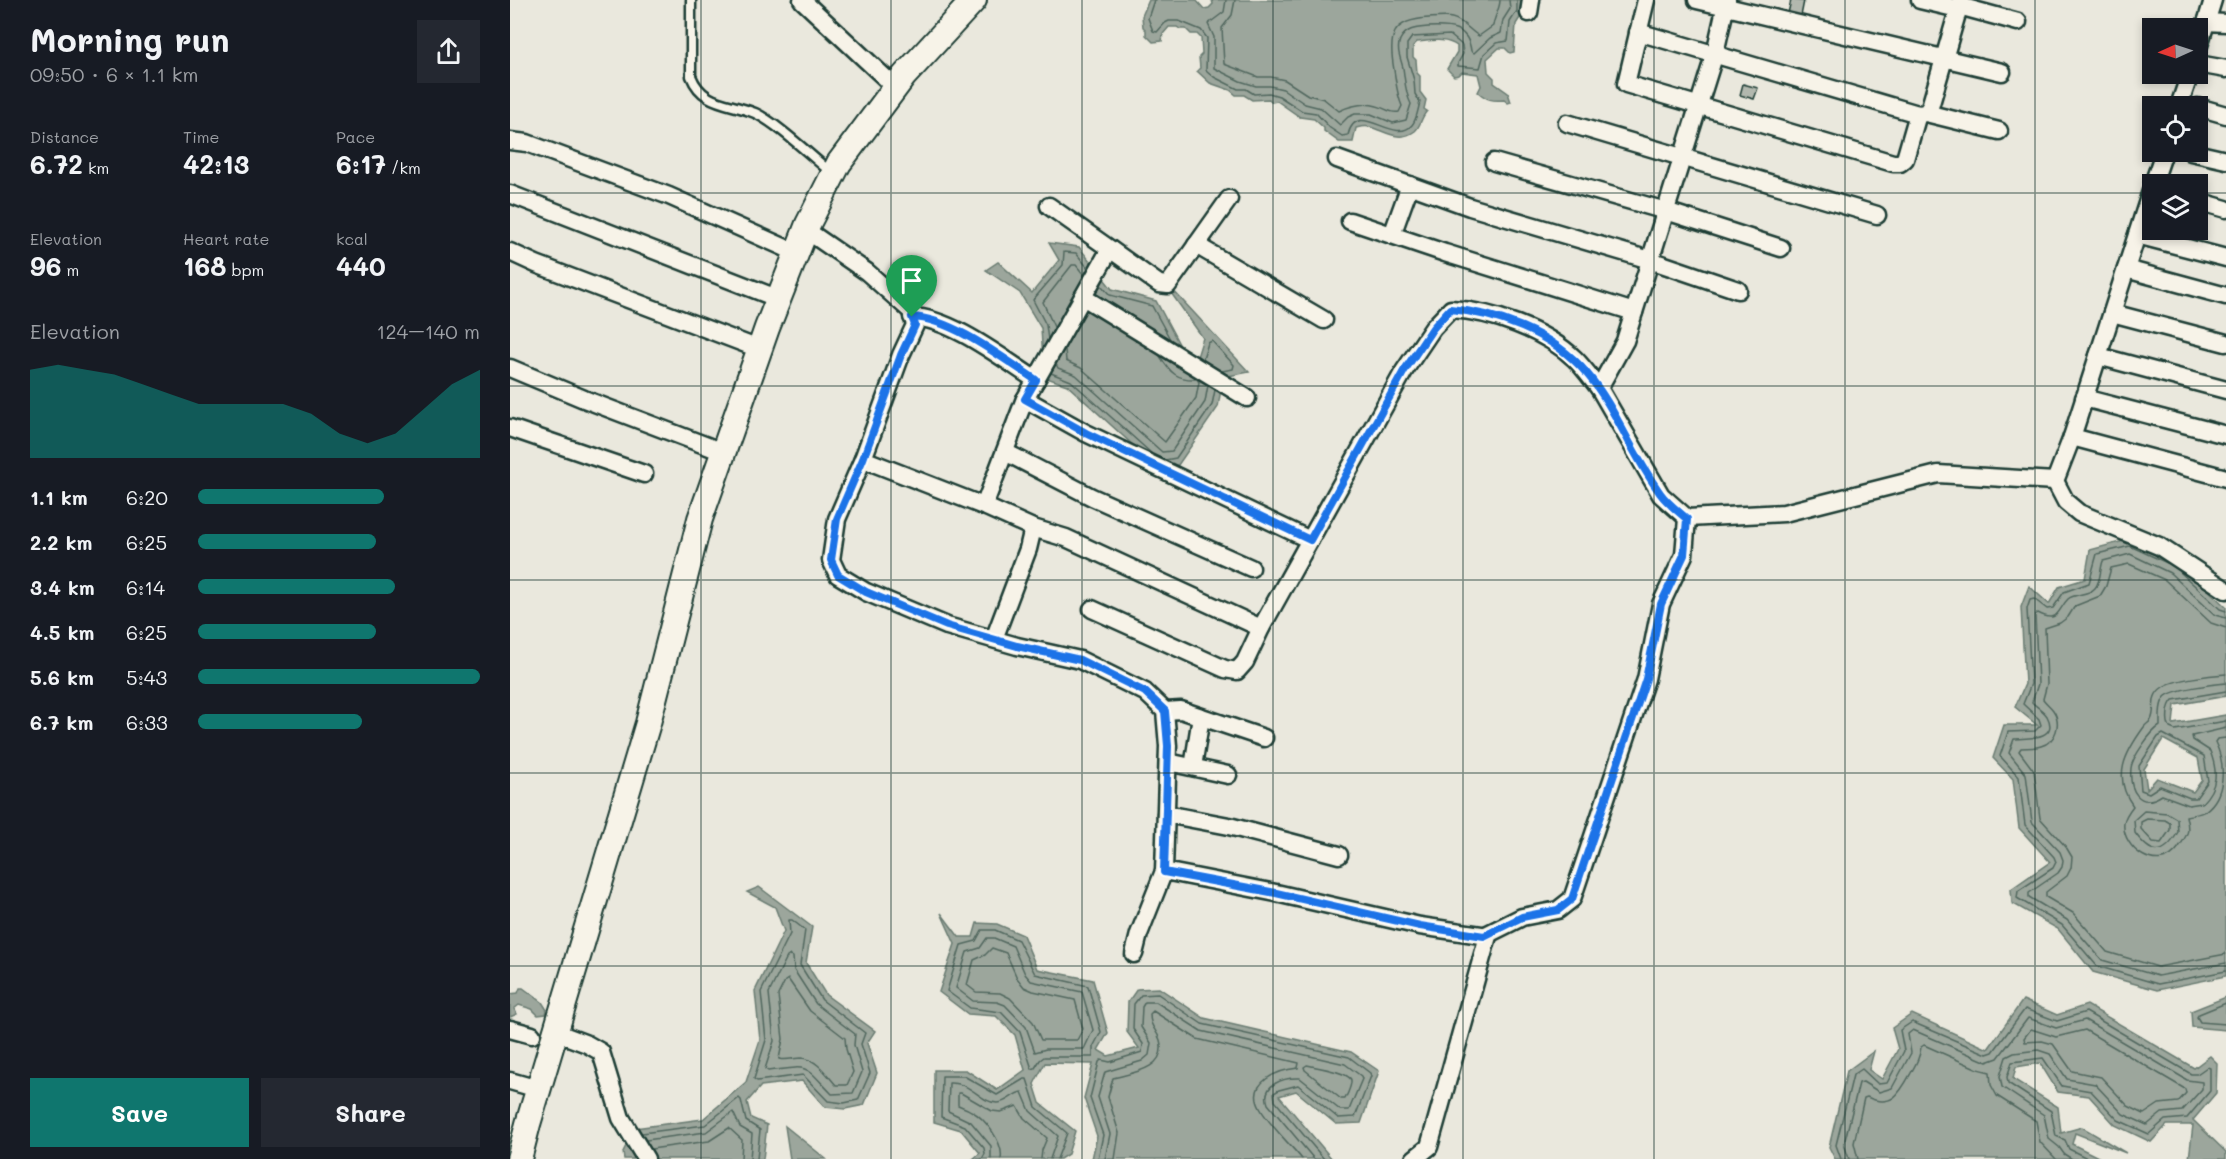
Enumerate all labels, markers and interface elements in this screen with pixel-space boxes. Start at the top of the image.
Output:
text: Morning run [30,17,230,60]
north arrow [2142,18,2208,84]
map controls [2142,18,2208,240]
button: share [417,20,480,83]
text: 09:50 · 6 × 1.1 km [30,61,198,87]
button: locate [2142,96,2208,162]
text: Distance [30,126,99,147]
text: Time [183,126,219,147]
text: Pace [336,126,375,147]
text: 6.72 [30,147,83,181]
text: 42:13 [183,147,249,181]
text: 6:17 [336,147,386,181]
text: km [83,157,109,178]
text: /km [386,157,421,178]
button: layers [2142,174,2208,240]
text: Elevation [30,228,102,249]
text: Heart rate [183,228,269,249]
text: kcal [336,228,368,249]
text: 96 [30,249,61,283]
text: 168 [183,249,226,283]
text: 440 [336,249,386,283]
pin [886,255,937,317]
text: m [61,259,79,280]
text: bpm [226,259,264,280]
icon: arrive [895,264,928,297]
text: Elevation [30,318,120,344]
text: 124–140 m [376,318,480,344]
text: 1.1 km [30,484,88,510]
text: 6:20 [126,484,168,510]
text: 2.2 km [30,529,92,555]
text: 6:25 [126,529,167,555]
text: 3.4 km [30,574,95,600]
text: 6:14 [126,574,165,600]
text: 4.5 km [30,619,94,645]
text: 6:25 [126,619,167,645]
text: 5.6 km [30,664,94,690]
text: 5:43 [126,664,167,690]
text: 6.7 km [30,709,93,735]
text: 6:33 [126,709,168,735]
button: Save [30,1078,249,1147]
button: Share [261,1078,480,1147]

